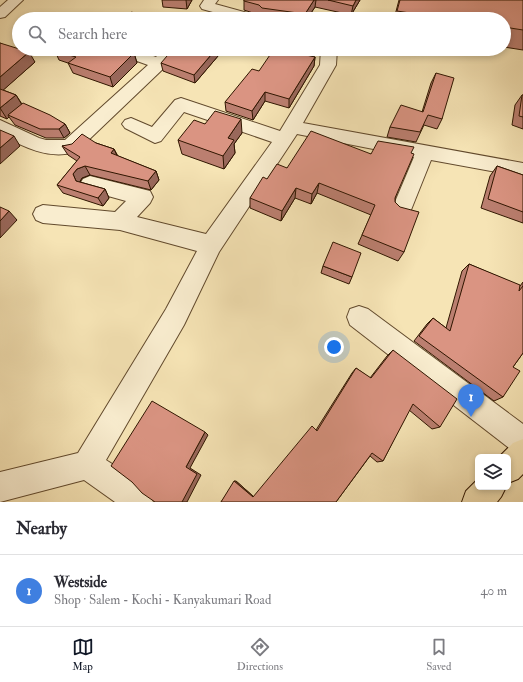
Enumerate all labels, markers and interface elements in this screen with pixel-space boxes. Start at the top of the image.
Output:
search box [12,12,511,56]
icon: search [26,23,48,45]
text: Search here [58,25,127,44]
your location [324,337,344,357]
pin: 1 [458,384,484,417]
map controls [475,454,511,490]
button: layers [475,454,511,490]
text: Nearby [16,518,67,539]
text: Westside [54,573,107,592]
text: 1 [27,583,31,599]
text: 40 m [481,583,507,599]
text: Shop · Salem - Kochi - Kanyakumari Road [54,592,271,608]
tab: Map [72,636,94,673]
tab: Directions [237,636,283,673]
tab: Saved [426,636,451,673]

